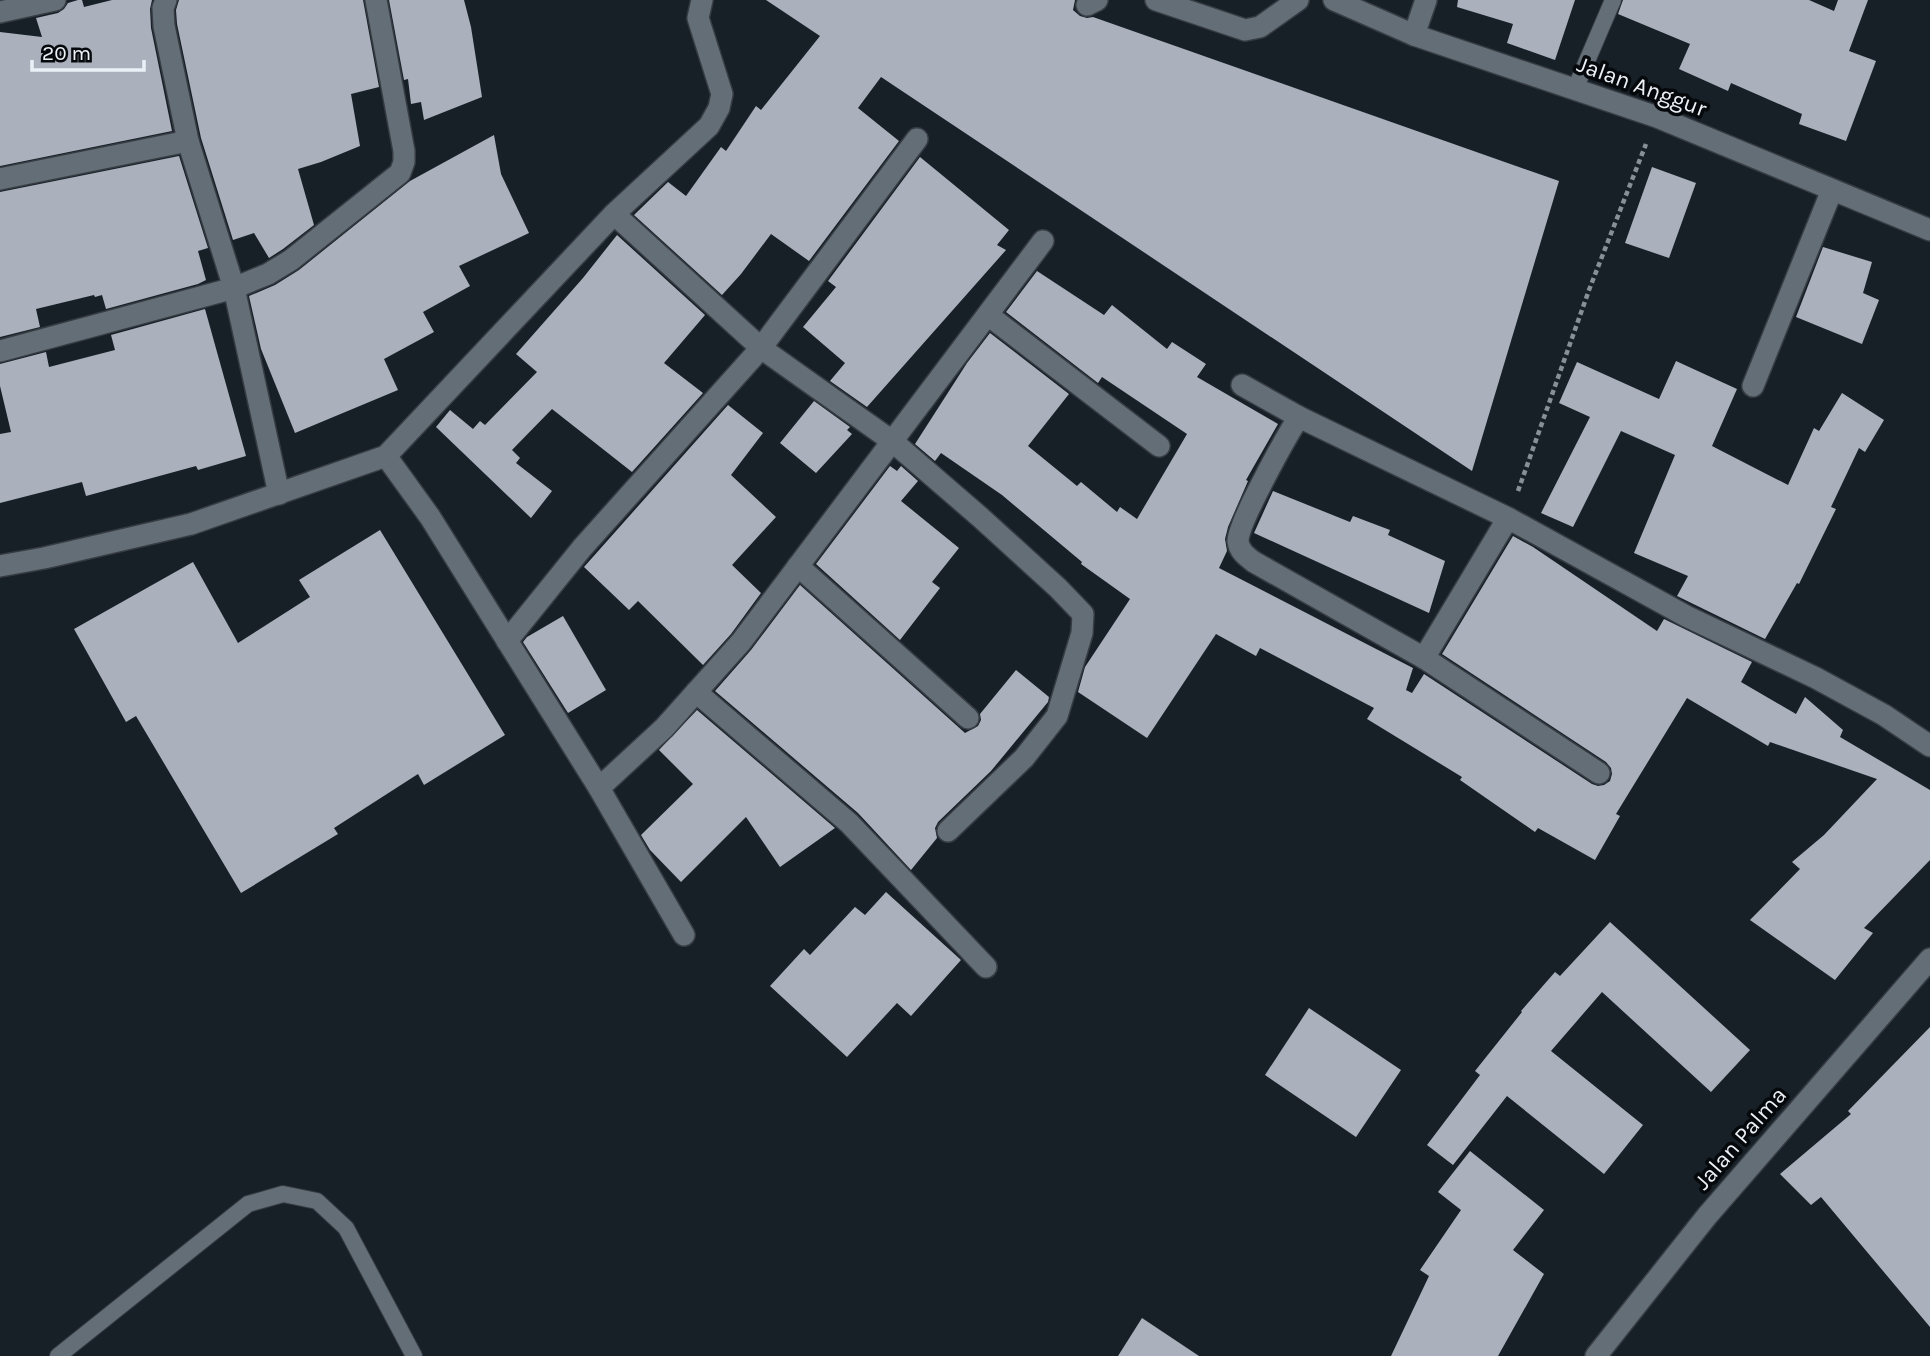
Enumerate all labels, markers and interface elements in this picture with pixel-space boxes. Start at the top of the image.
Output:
scale bar [32,28,144,72]
text: 20 m [42,41,91,65]
street label: Jalan Anggur [1573,51,1711,123]
street label: Jalan Palma [1689,1082,1792,1195]

